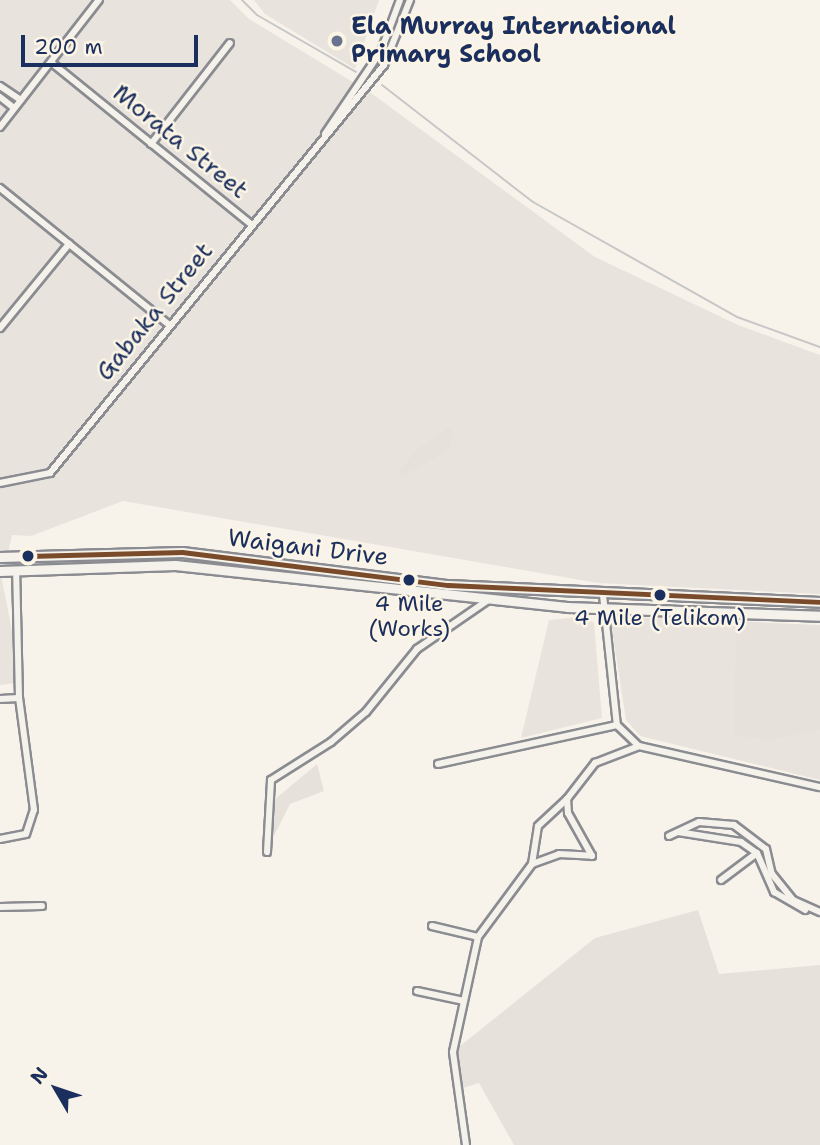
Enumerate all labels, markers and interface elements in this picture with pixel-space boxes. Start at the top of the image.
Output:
place label: Ela Murray International Primary School [351,13,676,69]
scale bar [24,21,201,65]
text: 200 m [34,33,103,61]
marker: Ela Murray International Primary School [329,33,345,49]
street label: Morata Street [107,79,253,205]
street label: Gabaka Street [91,237,219,387]
street label: Waigani Drive [226,524,390,572]
unlabelled marker [21,549,35,563]
marker: 4 Mile (Works) [402,573,416,587]
marker: 4 Mile (Telikom) [653,588,667,602]
place label: 4 Mile (Works) [368,590,450,642]
place label: 4 Mile (Telikom) [574,605,746,631]
north arrow [21,1054,91,1124]
text: N [25,1062,54,1089]

